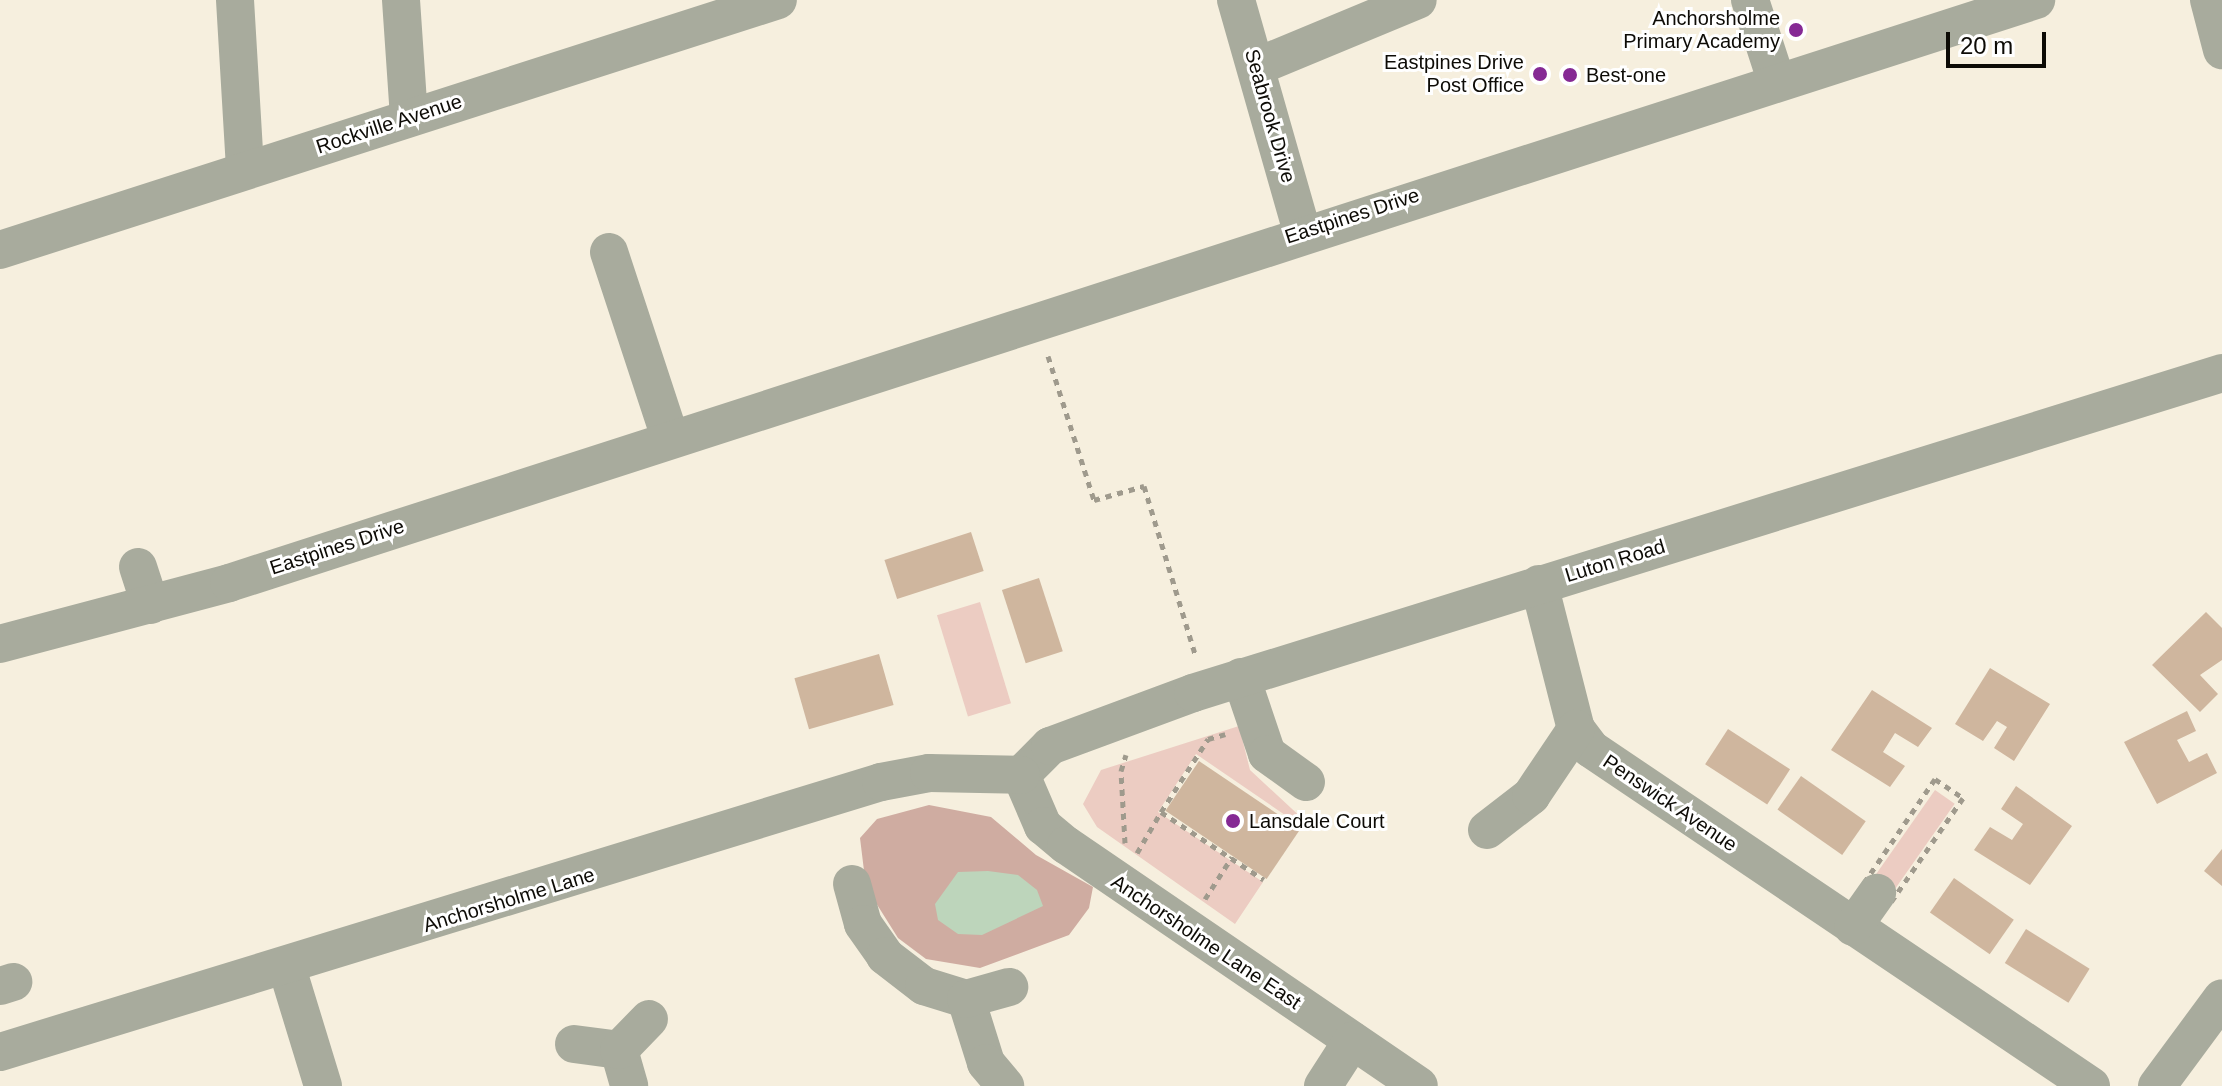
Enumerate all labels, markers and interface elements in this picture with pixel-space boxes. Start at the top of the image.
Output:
place label: Anchorsholme Primary Academy [1622,6,1780,53]
scale bar [1950,16,2050,66]
marker: Anchorsholme Primary Academy [1787,21,1805,39]
text: 20 m [1960,32,2013,59]
street label: Seabrook Drive [1239,46,1301,186]
place label: Eastpines Drive Post Office [1384,50,1524,97]
place label: Best-one [1586,63,1666,87]
marker: Eastpines Drive Post Office [1531,65,1549,83]
marker: Best-one [1561,66,1579,84]
street label: Rockville Avenue [313,89,465,159]
street label: Eastpines Drive [1282,183,1422,249]
street label: Eastpines Drive [267,514,407,580]
street label: Luton Road [1562,534,1668,588]
street label: Penswick Avenue [1598,749,1742,857]
place label: Lansdale Court [1249,809,1385,833]
marker: Lansdale Court [1224,812,1242,830]
street label: Anchorsholme Lane [420,863,598,937]
street label: Anchorsholme Lane East [1107,870,1305,1014]

